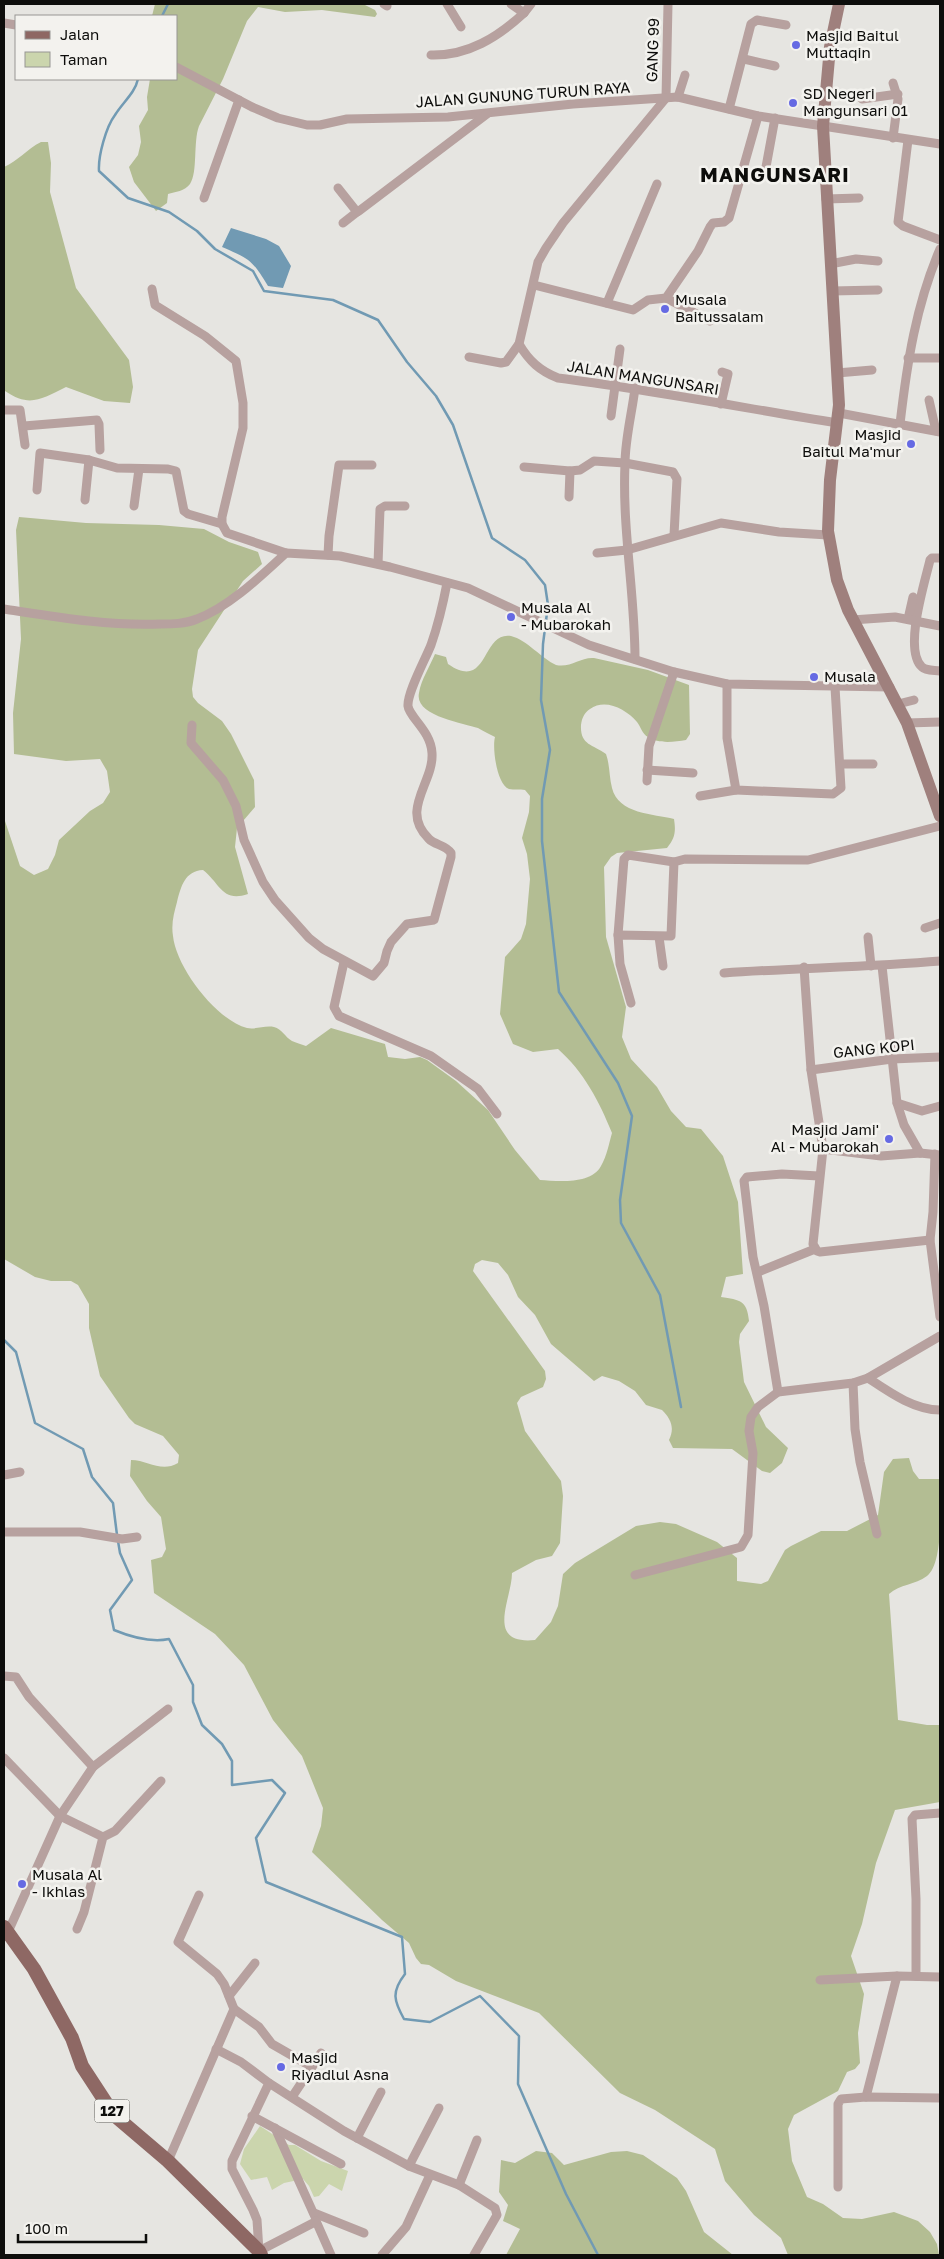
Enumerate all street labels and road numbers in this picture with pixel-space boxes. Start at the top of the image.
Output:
street label: GANG 99 [642,18,662,82]
street label: JALAN GUNUNG TURUN RAYA [415,78,631,110]
street label: JALAN MANGUNSARI [566,356,721,398]
street label: GANG KOPI [832,1035,915,1061]
road number: 127 [94,2100,130,2122]

